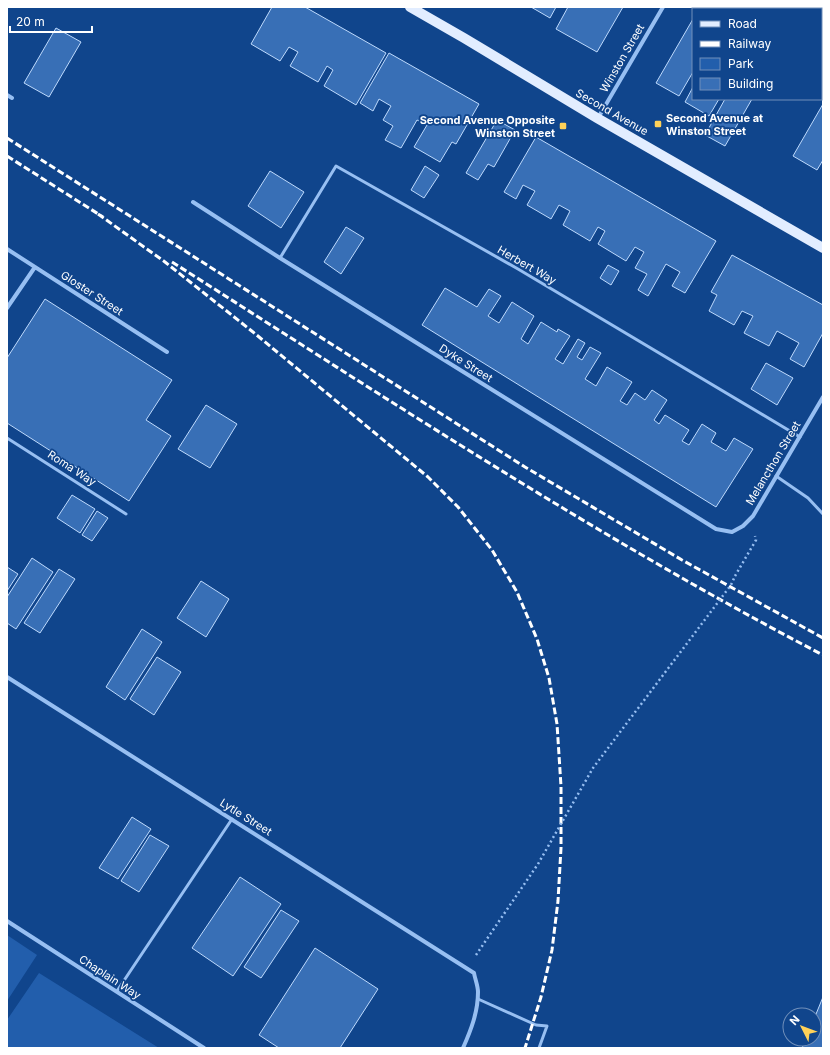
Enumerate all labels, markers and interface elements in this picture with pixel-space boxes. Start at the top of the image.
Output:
scale bar [10,8,92,34]
legend [692,8,822,100]
text: 20 m [16,14,45,29]
text: Road [728,16,757,31]
street label: Winston Street [597,21,647,95]
text: Railway [728,36,772,51]
text: Park [728,56,754,71]
text: Building [728,76,773,91]
street label: Second Avenue [573,86,651,138]
place label: Second Avenue at Winston Street [666,111,763,138]
place label: Second Avenue Opposite Winston Street [420,113,555,140]
marker: Second Avenue at Winston Street [653,119,663,129]
marker: Second Avenue Opposite Winston Street [558,121,568,131]
street label: Herbert Way [495,243,559,287]
street label: Gloster Street [58,268,126,319]
street label: Dyke Street [437,341,496,385]
street label: Melancthon Street [742,418,804,507]
street label: Roma Way [45,447,99,489]
street label: Lytle Street [217,796,275,839]
street label: Chaplain Way [76,952,144,1002]
north arrow [782,1007,822,1047]
text: N [787,1013,803,1028]

